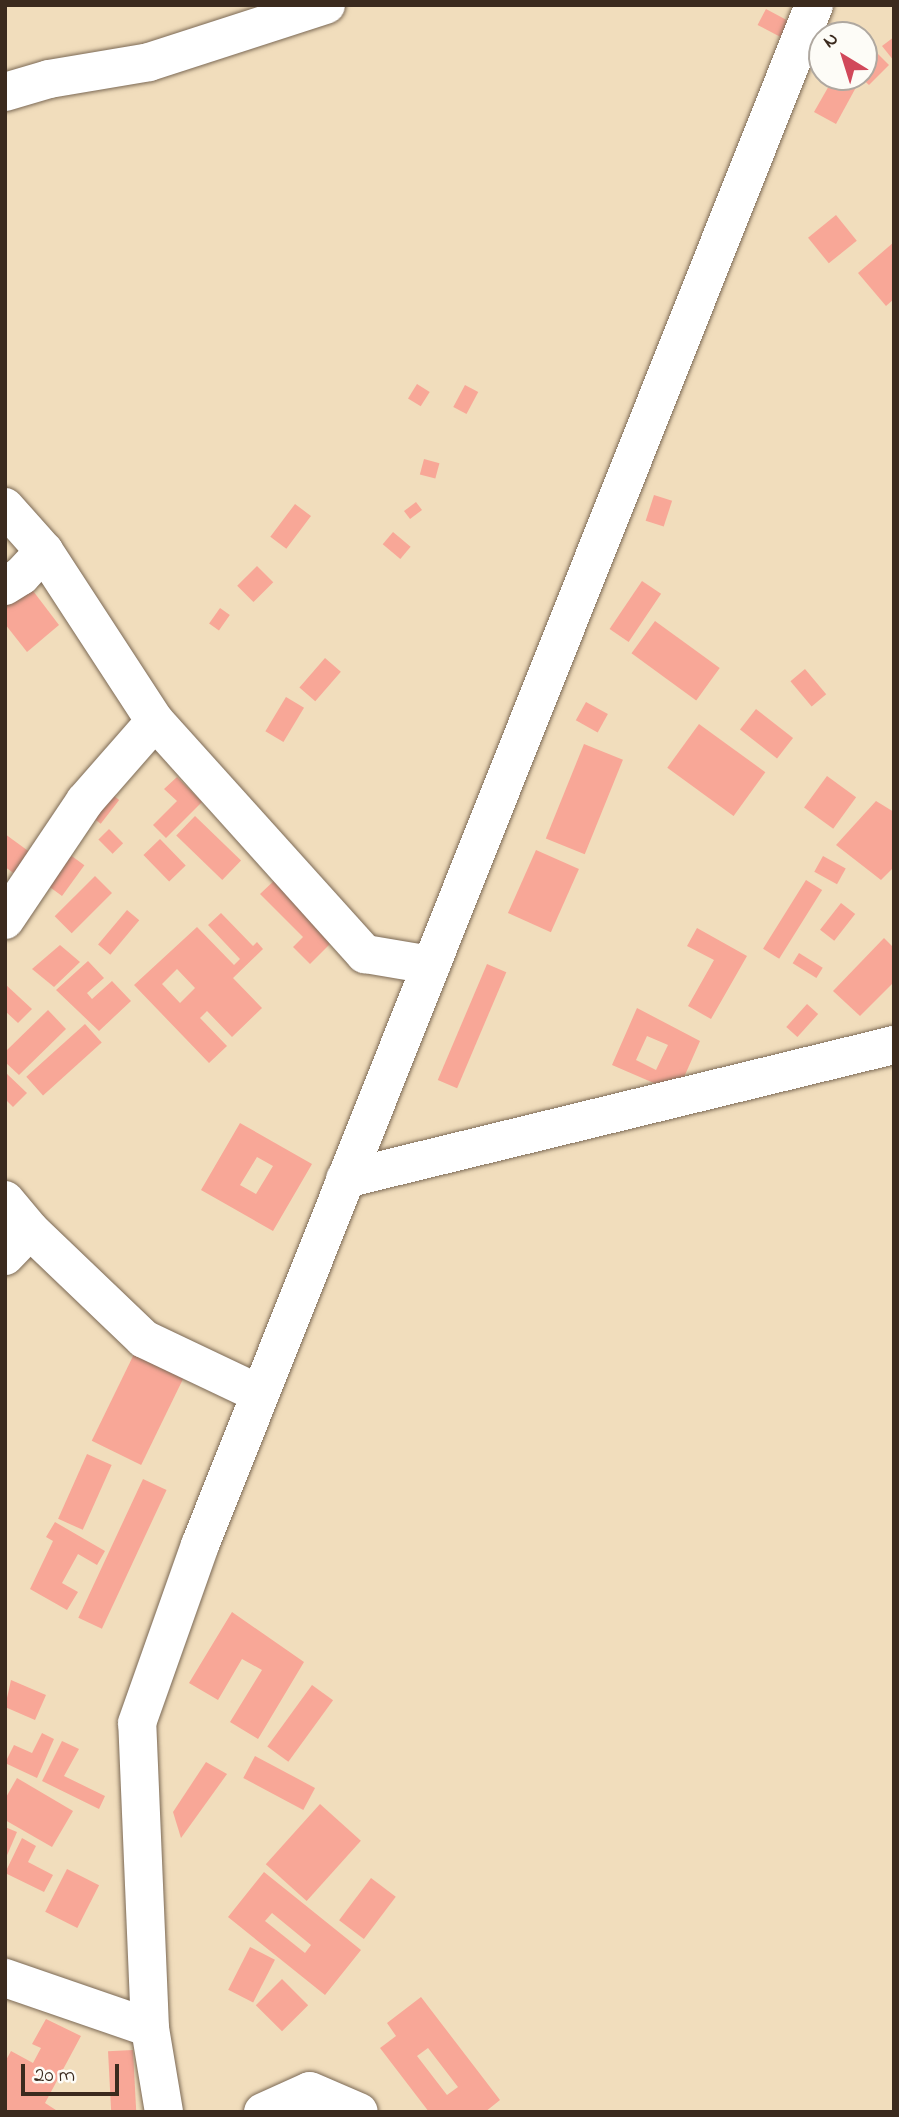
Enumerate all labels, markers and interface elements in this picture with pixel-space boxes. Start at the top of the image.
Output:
north arrow [808,21,878,91]
text: N [818,26,844,55]
scale bar [24,2050,122,2094]
text: 20 m [34,2061,75,2091]

